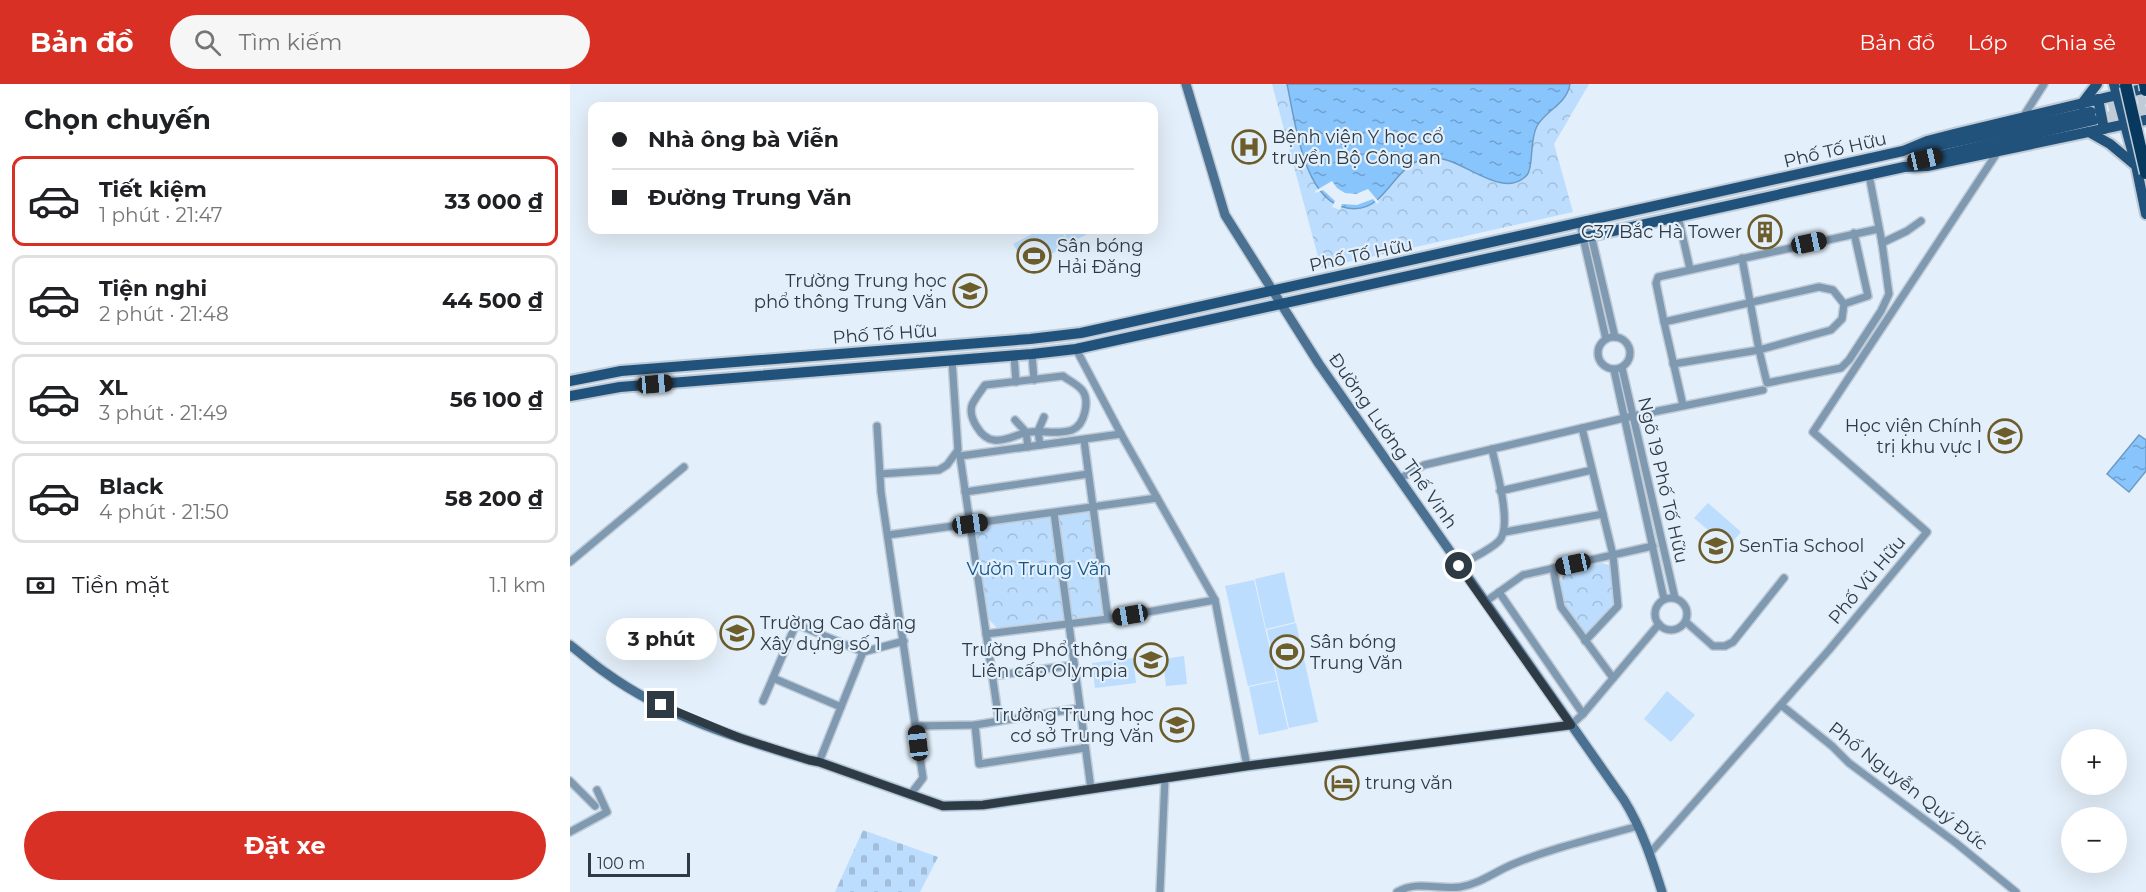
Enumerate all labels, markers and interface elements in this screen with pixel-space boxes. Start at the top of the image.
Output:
search box [170,15,590,69]
text: Bản đồ [30,25,134,59]
icon: search [191,26,224,59]
text: Tìm kiếm [239,29,342,56]
text: Bản đồ [1859,30,1935,55]
text: Lớp [1968,30,2007,55]
text: Chia sẻ [2040,30,2116,55]
text: Chọn chuyến [24,103,211,136]
text: Nhà ông bà Viễn [648,126,839,153]
place label: Bệnh viện Y học cổ truyền Bộ Công an [1272,126,1444,169]
street label: Phố Tố Hữu [1781,127,1889,173]
hospital icon: Bệnh viện Y học cổ truyền Bộ Công an [1231,129,1267,165]
car [1905,146,1945,172]
icon: car [27,174,81,228]
text: Tiết kiệm [99,176,207,203]
text: Đường Trung Văn [648,184,852,211]
text: 33 000 ₫ [445,188,543,215]
text: 1 phút · 21:47 [99,203,222,227]
building icon: C37 Bắc Hà Tower [1747,214,1783,250]
place label: C37 Bắc Hà Tower [1581,221,1742,243]
car [1790,230,1828,256]
street label: Phố Tố Hữu [1307,233,1415,277]
place label: Sân bóng Hải Đăng [1057,235,1144,278]
sports icon: Sân bóng Hải Đăng [1016,238,1052,274]
place label: Trường Trung học phổ thông Trung Văn [754,270,947,313]
icon: car [27,273,81,327]
school or university icon: Trường Trung học phổ thông Trung Văn [952,273,988,309]
text: Tiện nghi [99,275,207,302]
text: 44 500 ₫ [442,287,543,314]
text: 2 phút · 21:48 [99,302,229,326]
street label: Phố Tố Hữu [832,319,938,349]
street label: Đường Lương Thế Vinh [1324,349,1462,533]
icon: car [27,372,81,426]
car [636,373,674,395]
text: XL [99,374,128,401]
text: 56 100 ₫ [450,386,543,413]
street label: Ngõ 19 Phố Tố Hữu [1633,395,1693,565]
text: 3 phút · 21:49 [99,401,228,425]
place label: Học viện Chính trị khu vực I [1845,415,1982,458]
school or university icon: Học viện Chính trị khu vực I [1987,418,2023,454]
icon: car [27,471,81,525]
text: Black [99,473,163,500]
text: 58 200 ₫ [445,485,543,512]
text: 4 phút · 21:50 [99,500,229,524]
car [951,513,989,535]
school or university icon: SenTia School [1698,528,1734,564]
street label: Phố Vũ Hữu [1824,531,1910,629]
place label: SenTia School [1739,535,1864,557]
car [1554,551,1592,577]
route start [1445,552,1472,579]
park label: Vườn Trung Văn [967,558,1112,580]
icon: cash [24,569,57,602]
text: Tiền mặt [72,572,170,599]
text: 1.1 km [489,573,546,597]
car [1111,603,1149,627]
place label: Trường Cao đẳng Xây dựng số 1 [760,612,916,655]
school or university icon: Trường Cao đẳng Xây dựng số 1 [719,615,755,651]
callout: 3 phút [606,618,716,660]
text: 3 phút [628,627,695,651]
place label: Sân bóng Trung Văn [1310,631,1403,674]
sports icon: Sân bóng Trung Văn [1269,634,1305,670]
place label: Trường Phổ thông Liên cấp Olympia [962,639,1128,682]
school or university icon: Trường Phổ thông Liên cấp Olympia [1133,642,1169,678]
route end [647,691,674,718]
place label: Trường Trung học cơ sở Trung Văn [992,704,1154,747]
school or university icon: Trường Trung học cơ sở Trung Văn [1159,707,1195,743]
street label: Phố Nguyễn Quý Đức [1824,717,1992,855]
car [907,724,929,762]
map controls [2061,729,2127,873]
button: + [2061,729,2127,795]
hotel icon: trung văn [1324,765,1360,801]
place label: trung văn [1365,772,1453,794]
button: − [2061,807,2127,873]
button: Đặt xe [24,811,546,880]
scale bar [588,850,690,878]
text: 100 m [597,854,645,873]

